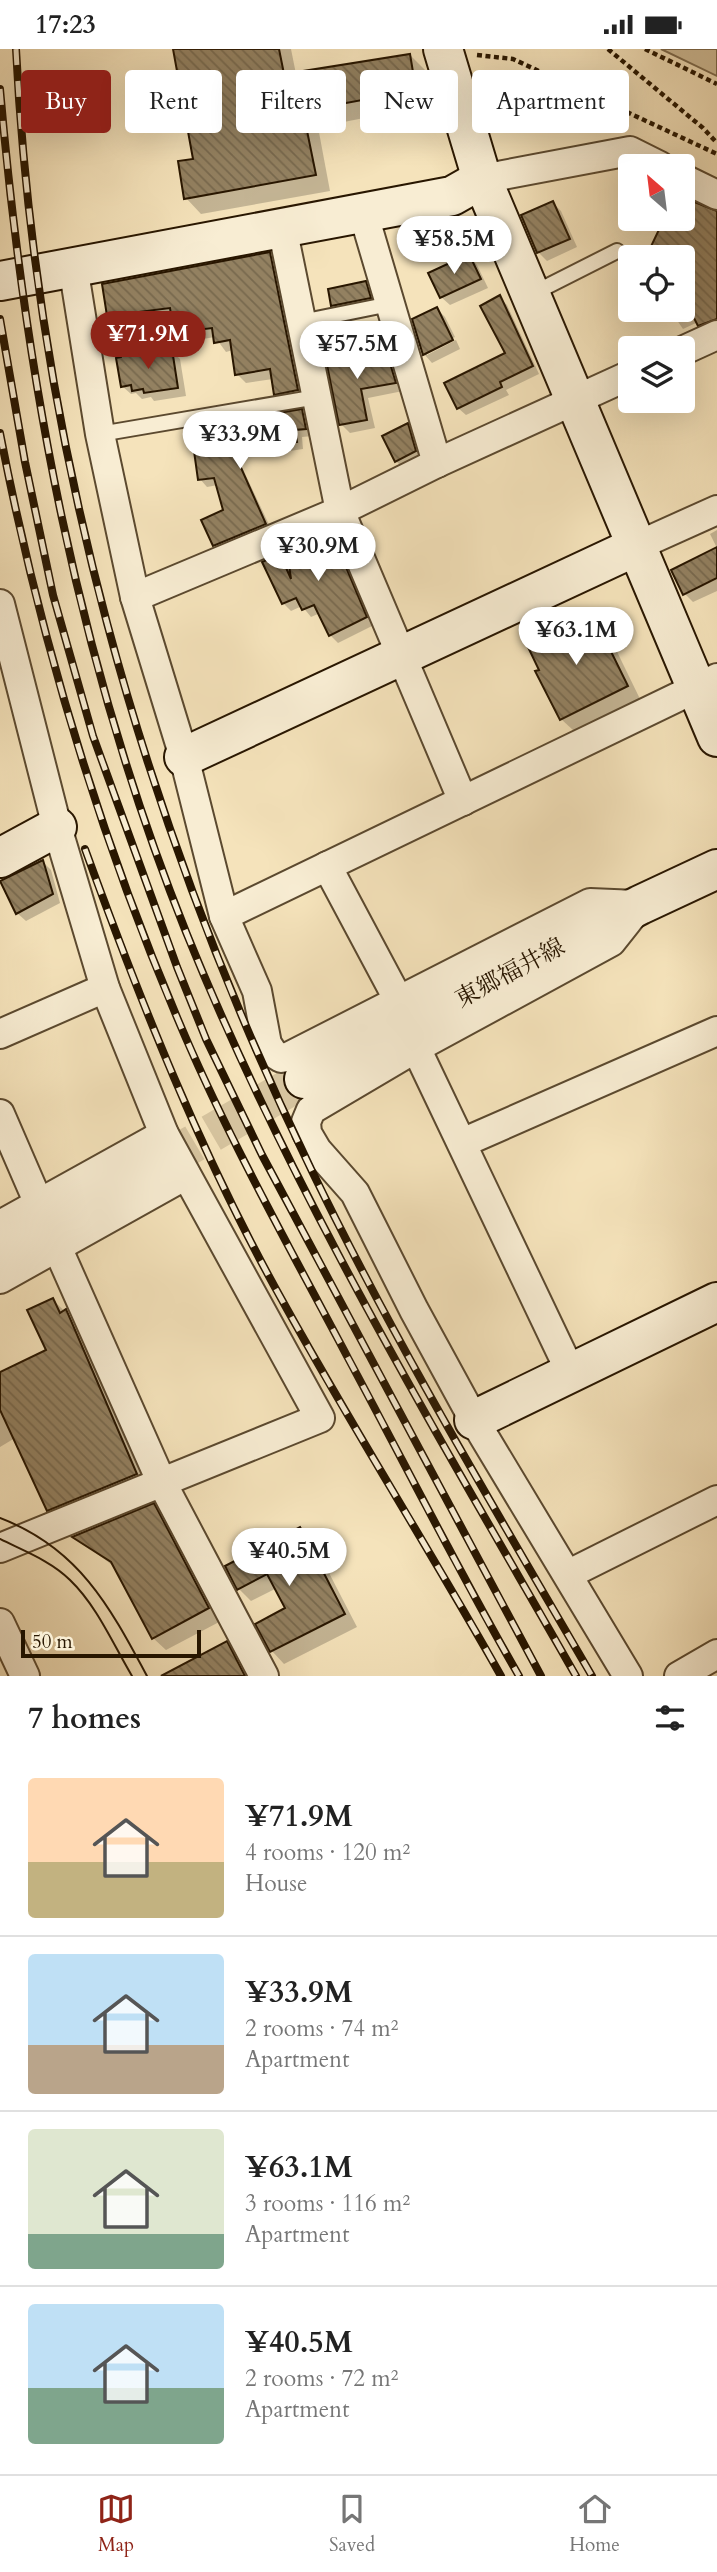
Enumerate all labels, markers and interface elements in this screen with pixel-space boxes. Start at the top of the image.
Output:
text: 17:23 [35,7,96,42]
chip: Buy [21,70,111,133]
chip: Rent [125,70,222,133]
chip: Filters [236,70,346,133]
chip: New [360,70,458,133]
chip: Apartment [472,70,629,133]
north arrow [618,154,695,231]
map controls [618,154,695,413]
pin: ¥58.5M [397,217,511,276]
text: ¥58.5M [413,223,495,254]
button: locate [618,245,695,322]
pin: ¥71.9M [91,311,205,371]
text: ¥71.9M [107,318,189,349]
pin: ¥57.5M [300,321,414,381]
text: ¥57.5M [316,328,398,359]
button: layers [618,336,695,413]
pin: ¥33.9M [183,411,297,471]
text: ¥33.9M [199,418,281,449]
pin: ¥30.9M [261,524,375,583]
text: ¥30.9M [277,530,359,561]
pin: ¥63.1M [519,607,633,667]
text: ¥63.1M [535,614,617,645]
street label: 東郷福井線 [449,930,571,1016]
pin: ¥40.5M [232,1529,346,1588]
text: ¥40.5M [248,1535,330,1566]
scale bar [21,1627,201,1659]
text: 50 m [32,1629,73,1655]
text: 7 homes [28,1698,141,1739]
icon: filters [651,1699,689,1737]
text: ¥71.9M [245,1796,353,1837]
icon: home [84,1806,168,1890]
text: 4 rooms · 120 m² [245,1837,410,1868]
text: House [245,1868,307,1899]
text: ¥33.9M [245,1972,353,2013]
icon: home [84,1982,168,2066]
text: 2 rooms · 74 m² [245,2013,398,2044]
text: Apartment [245,2044,349,2075]
text: ¥63.1M [245,2147,353,2188]
icon: home [84,2157,168,2241]
text: 3 rooms · 116 m² [245,2188,410,2219]
text: Apartment [245,2219,349,2250]
text: ¥40.5M [245,2322,353,2363]
icon: home [84,2332,168,2416]
text: 2 rooms · 72 m² [245,2363,398,2394]
text: Apartment [245,2394,349,2425]
tab: Map [97,2490,135,2558]
tab: Saved [329,2490,375,2558]
tab: Home [569,2490,620,2558]

